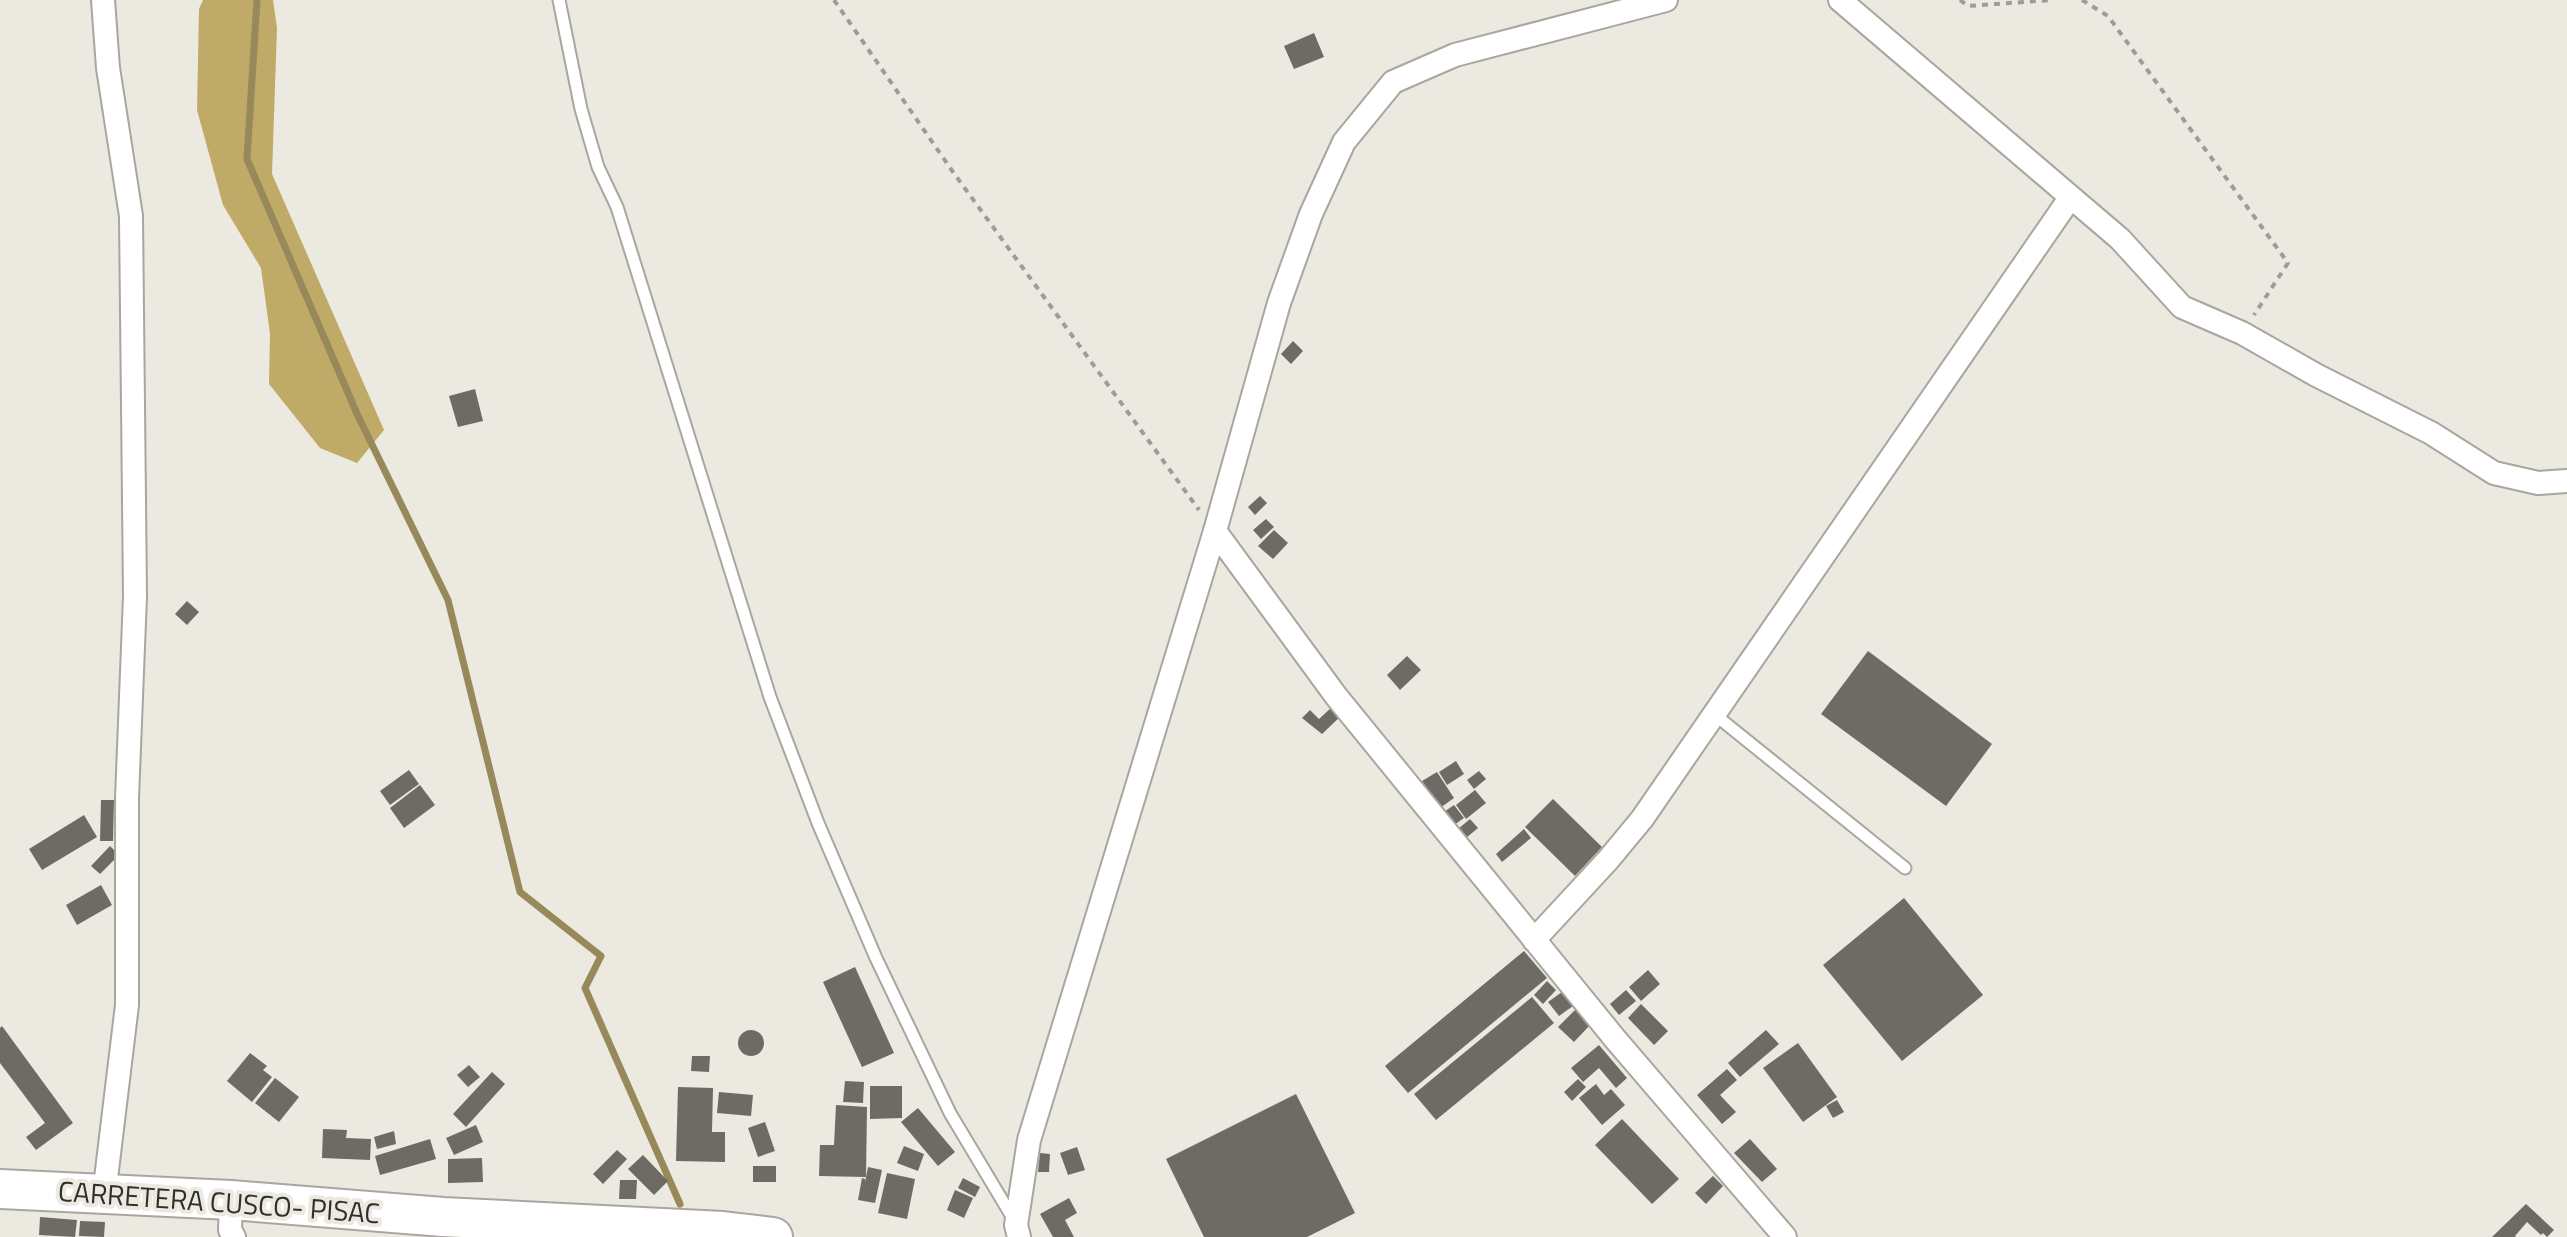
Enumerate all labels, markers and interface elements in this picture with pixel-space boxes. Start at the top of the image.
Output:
street label: CARRETERA CUSCO- PISAC [57,1169,381,1234]

